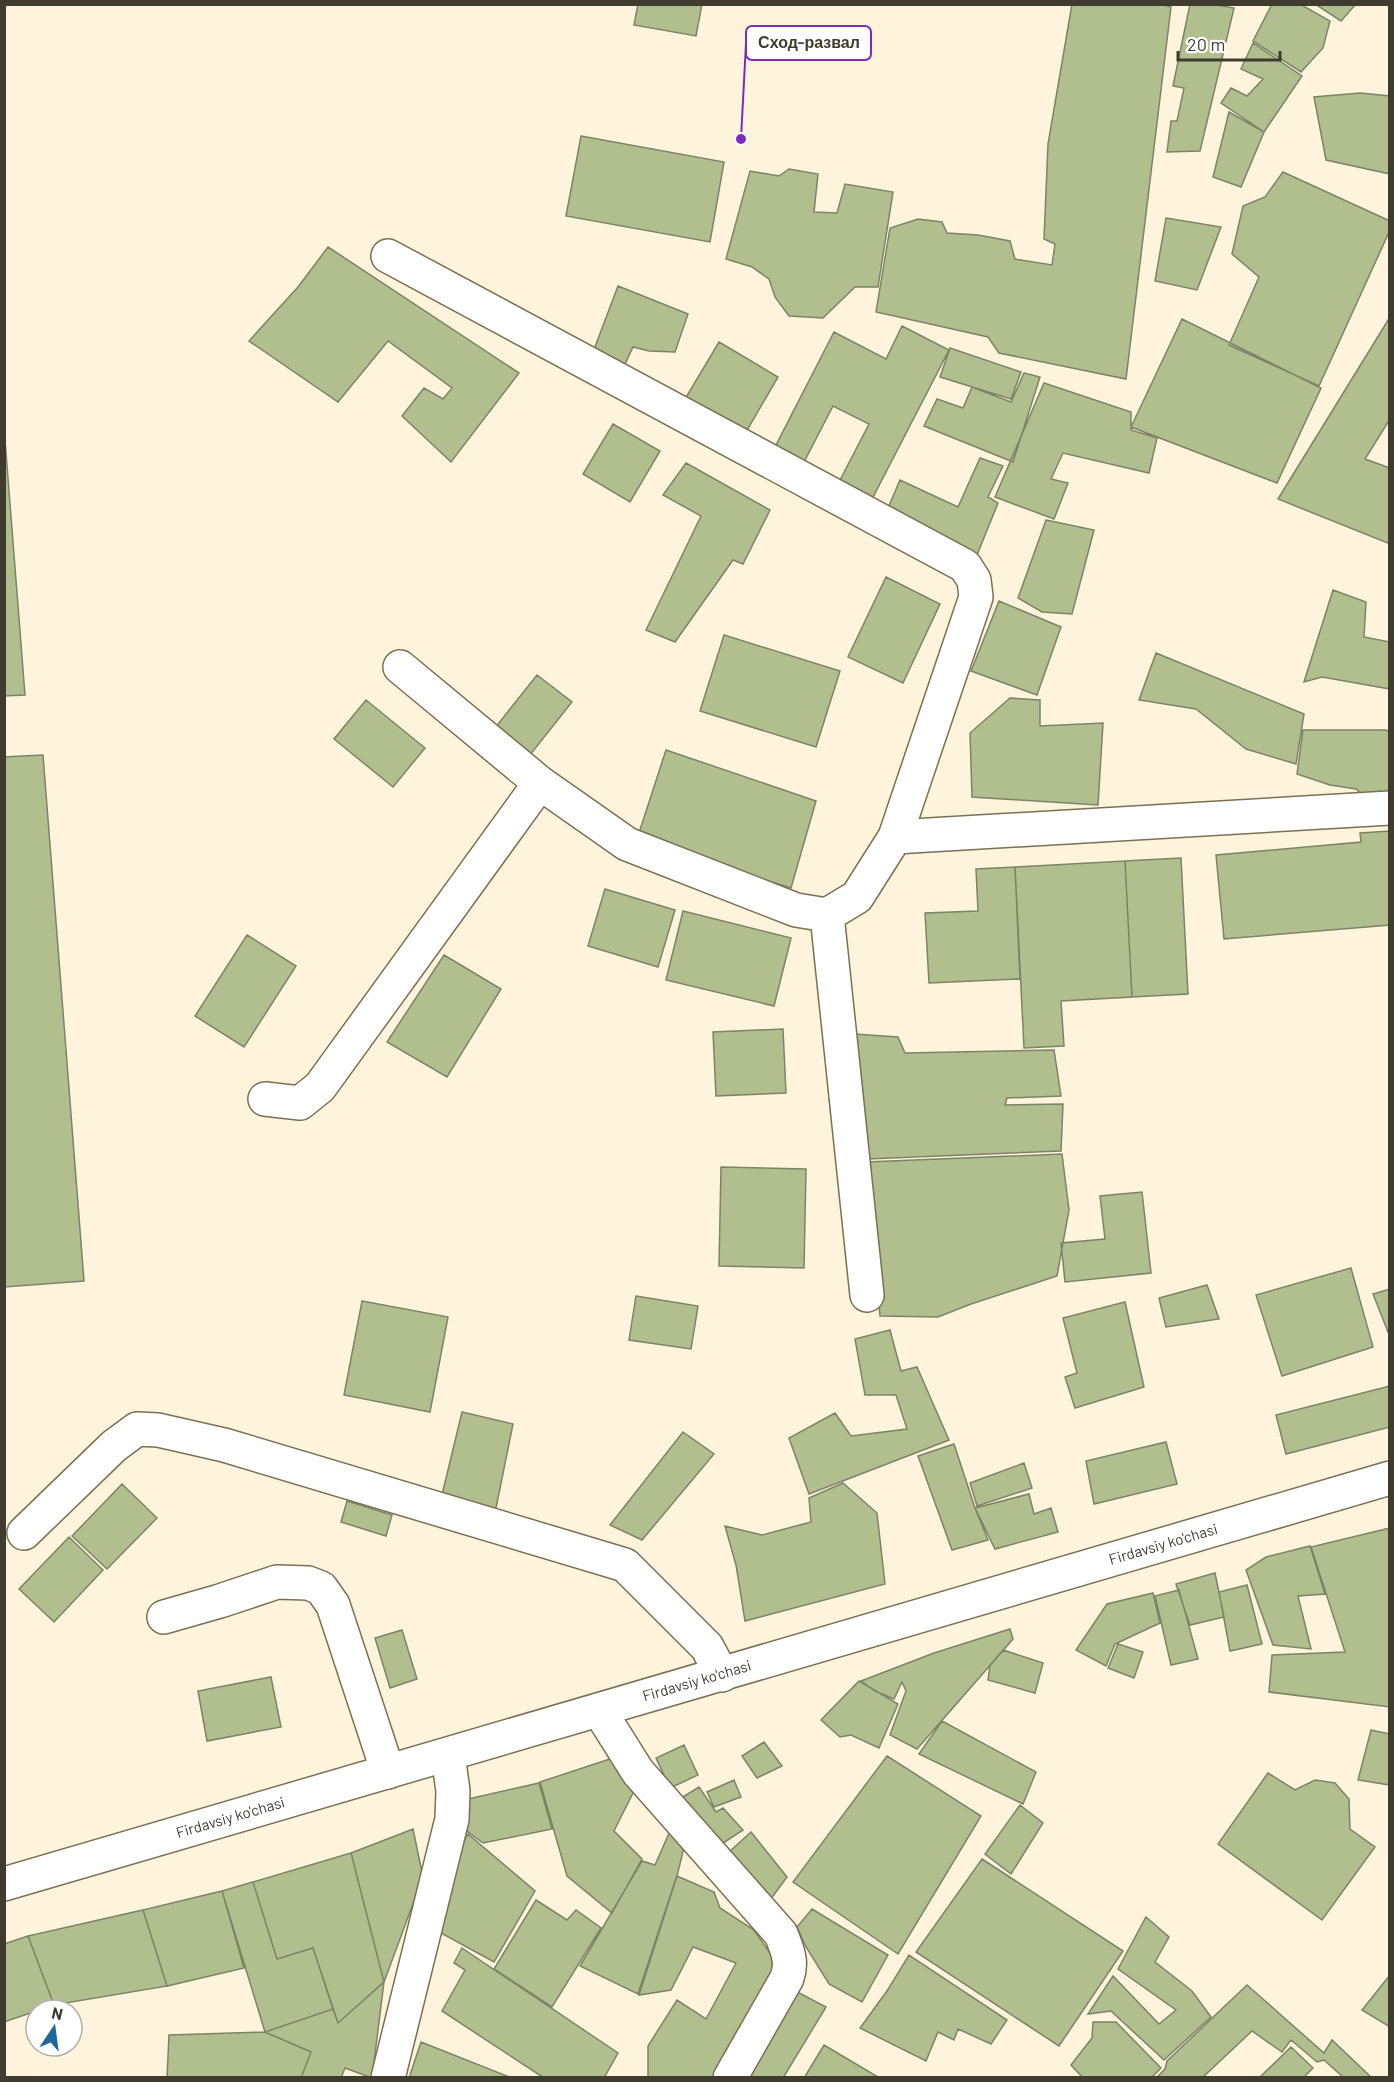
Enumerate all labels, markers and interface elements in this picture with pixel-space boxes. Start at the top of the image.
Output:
scale bar [1178,24,1280,62]
callout: Сход-развал [746,26,871,60]
text: Сход-развал [758,32,860,51]
text: 20 m [1187,33,1225,55]
street label: Firdavsiy ko'chasi [1107,1519,1219,1568]
street label: Firdavsiy ko'chasi [640,1656,753,1704]
street label: Firdavsiy ko'chasi [174,1792,287,1841]
north arrow [24,1998,84,2058]
text: N [50,2002,65,2023]

